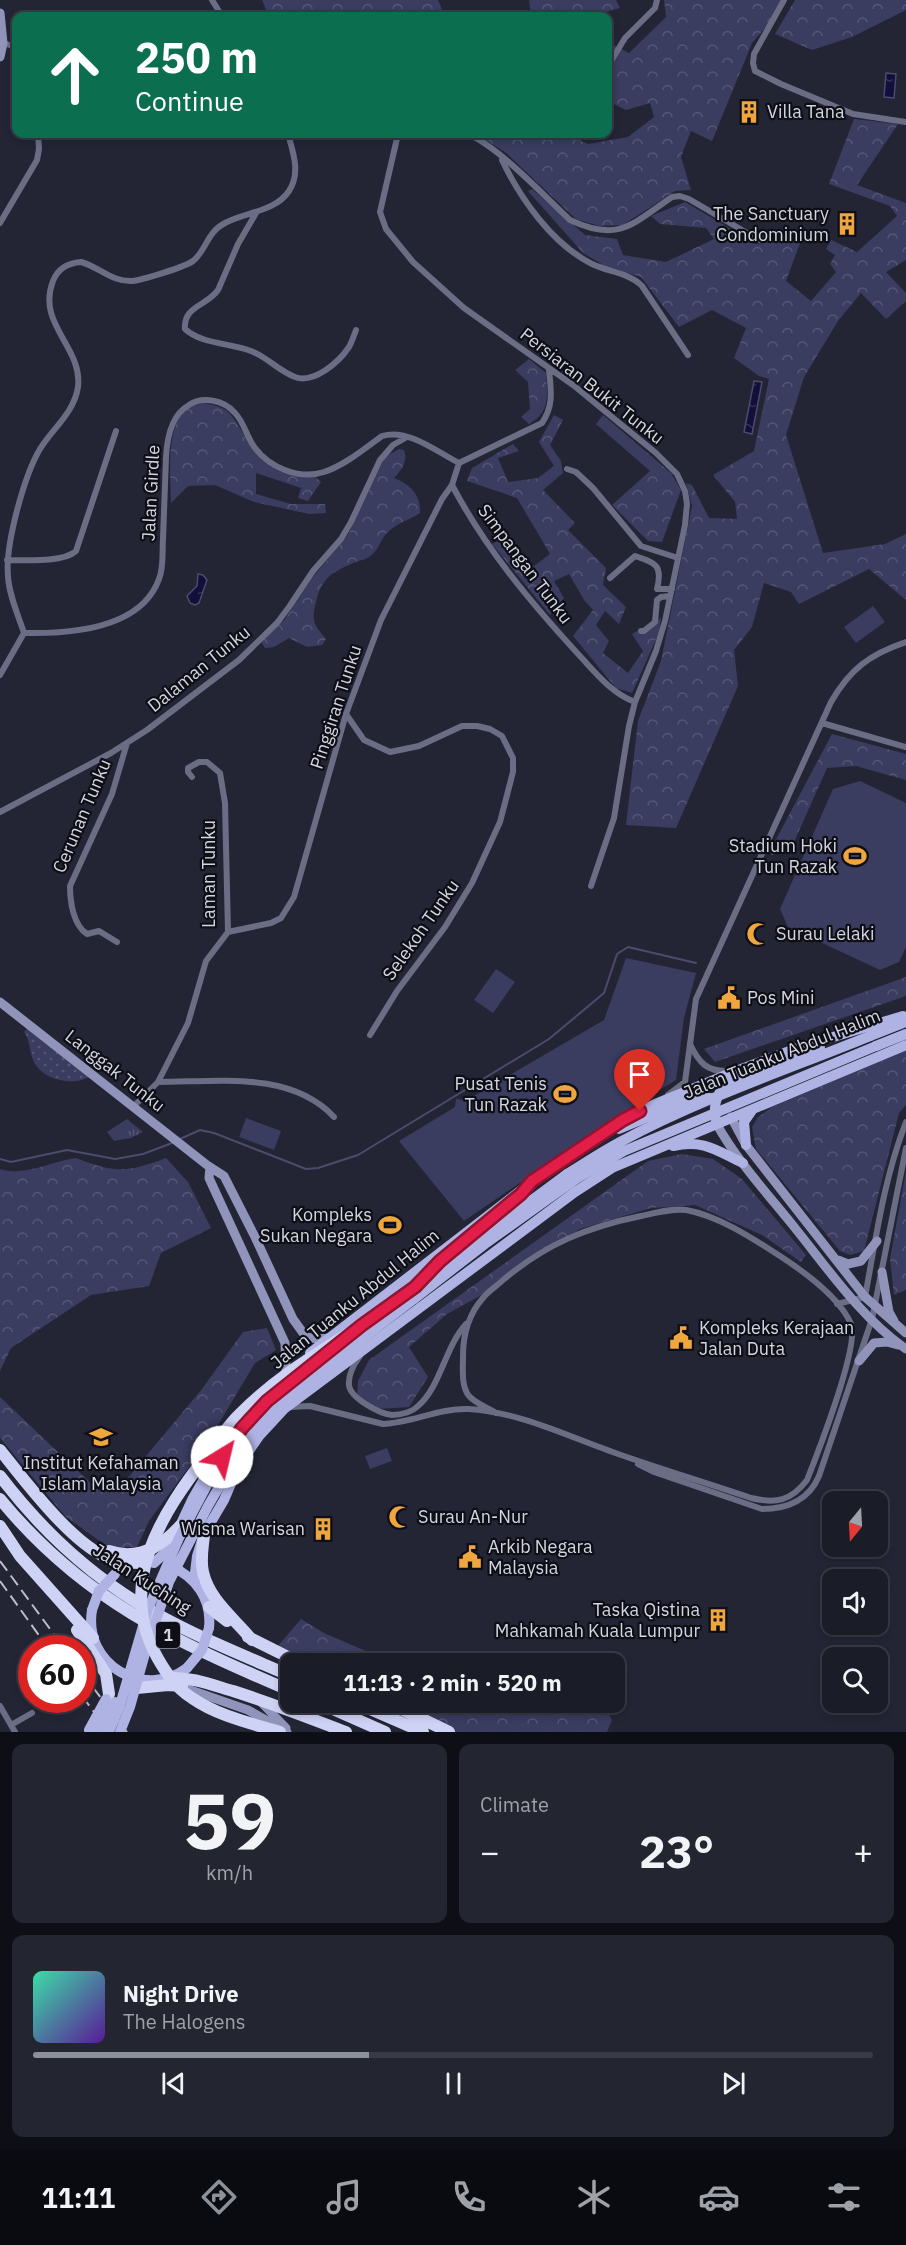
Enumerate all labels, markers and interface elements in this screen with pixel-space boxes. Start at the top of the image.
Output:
text: 250 m [135,30,258,85]
icon: ahead [36,36,114,114]
text: Continue [135,83,244,118]
building icon: Villa Tana [736,99,762,125]
place label: Villa Tana [767,100,845,123]
place label: The Sanctuary Condominium [713,202,829,246]
building icon: The Sanctuary Condominium [834,211,860,237]
street label: Persiaran Bukit Tunku [516,322,669,449]
street label: Jalan Girdle [136,444,165,542]
street label: Simpangan Tunku [473,499,578,628]
street label: Dalaman Tunku [143,620,255,717]
street label: Pinggiran Tunku [305,642,366,772]
street label: Cerunan Tunku [47,755,116,876]
street label: Laman Tunku [197,820,220,928]
place label: Stadium Hoki Tun Razak [729,834,838,878]
sports icon: Stadium Hoki Tun Razak [842,843,868,869]
street label: Selekoh Tunku [377,875,464,985]
mosque icon: Surau Lelaki [745,921,771,947]
place label: Surau Lelaki [776,922,875,945]
public building icon: Pos Mini [716,985,742,1011]
place label: Pos Mini [747,986,814,1009]
street label: Jalan Tuanku Abdul Halim [680,1003,884,1104]
street label: Langgak Tunku [61,1024,170,1117]
pin [614,1049,665,1111]
icon: arrive [623,1058,656,1091]
place label: Pusat Tenis Tun Razak [454,1072,548,1116]
sports icon: Pusat Tenis Tun Razak [552,1081,578,1107]
place label: Kompleks Sukan Negara [260,1203,372,1247]
sports icon: Kompleks Sukan Negara [377,1212,403,1238]
street label: Jalan Tuanku Abdul Halim [266,1224,444,1374]
place label: Kompleks Kerajaan Jalan Duta [699,1316,854,1360]
public building icon: Kompleks Kerajaan Jalan Duta [668,1325,694,1351]
school or university icon: Institut Kefahaman Islam Malaysia [88,1424,114,1450]
position arrow [190,1425,254,1489]
place label: Institut Kefahaman Islam Malaysia [23,1451,179,1495]
north arrow [822,1491,888,1557]
map controls [822,1491,888,1713]
mosque icon: Surau An-Nur [387,1504,413,1530]
place label: Surau An-Nur [418,1505,528,1528]
building icon: Wisma Warisan [310,1516,336,1542]
place label: Wisma Warisan [181,1517,305,1540]
place label: Arkib Negara Malaysia [488,1535,593,1579]
street label: Jalan Kuching [89,1538,196,1619]
public building icon: Arkib Negara Malaysia [457,1544,483,1570]
button: sound [822,1569,888,1635]
place label: Taska Qistina Mahkamah Kuala Lumpur [495,1598,700,1642]
building icon: Taska Qistina Mahkamah Kuala Lumpur [705,1607,731,1633]
road number: 1 [156,1622,180,1648]
speed limit sign: 60 [18,1635,96,1713]
button: search [822,1647,888,1713]
text: 11:13 · 2 min · 520 m [343,1668,562,1697]
text: 59 [183,1769,276,1870]
text: Climate [480,1791,549,1818]
text: 23° [639,1822,714,1880]
text: − [480,1830,500,1873]
text: + [853,1830,873,1873]
text: km/h [206,1859,253,1886]
text: Night Drive [123,1979,239,2008]
text: The Halogens [123,2008,245,2035]
icon: previous [157,2067,190,2100]
icon: pause [437,2067,470,2100]
icon: next [717,2067,750,2100]
icon: directions [198,2176,240,2218]
icon: music [323,2176,365,2218]
icon: phone [448,2176,490,2218]
icon: climate [573,2176,615,2218]
icon: car [698,2176,740,2218]
icon: filters [823,2176,865,2218]
text: 11:11 [41,2180,115,2215]

